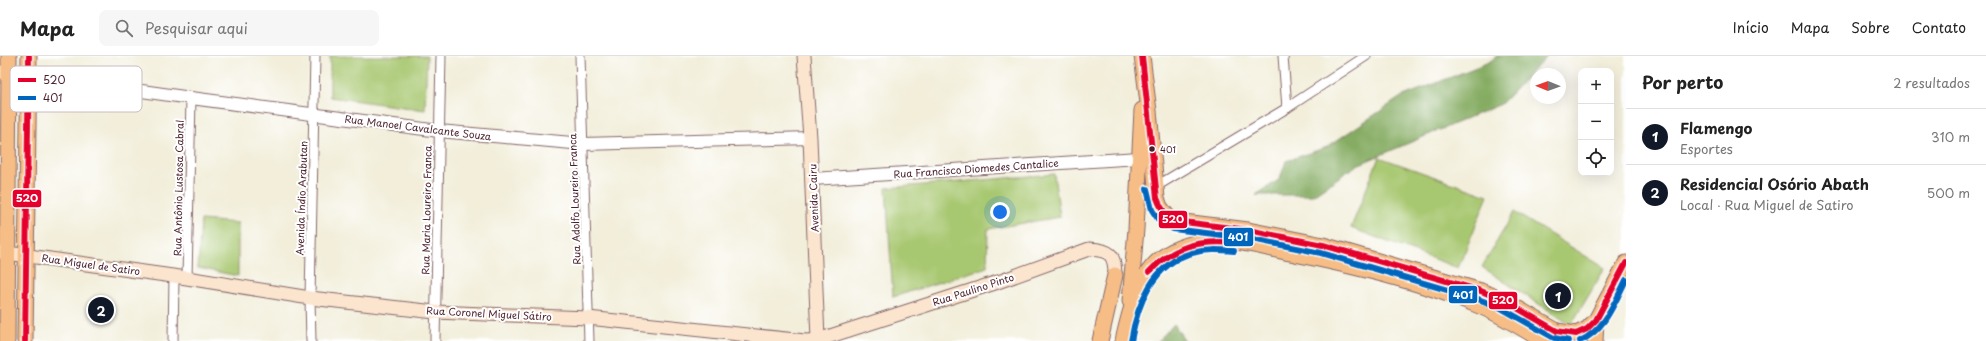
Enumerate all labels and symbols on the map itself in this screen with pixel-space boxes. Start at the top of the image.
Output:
legend [10,66,142,112]
north arrow [1530,68,1566,104]
text: 520 [43,71,65,88]
text: 401 [43,89,62,106]
street label: Rua Manoel Cavalcante Souza [344,111,493,144]
street label: Rua Antônio Lustosa Cabral [169,120,187,256]
street label: Rua Adolfo Loureiro Franca [564,132,584,265]
street label: Avenida Índio Arabutan [292,140,310,256]
place label: 401 [1160,142,1176,156]
street label: Rua Maria Loureiro Franca [417,144,435,275]
marker: 401 [1147,144,1157,154]
street label: Rua Francisco Diomedes Cantalice [893,155,1059,181]
street label: Avenida Cairu [804,163,822,232]
line badge: 520 [12,189,42,208]
text: 520 [16,189,38,206]
your location [990,202,1010,222]
line badge: 520 [1158,210,1188,229]
text: 520 [1162,210,1184,227]
line badge: 401 [1223,227,1254,247]
text: 401 [1228,228,1249,245]
street label: Rua Miguel de Satiro [41,250,142,278]
street label: Rua Paulino Pinto [930,269,1016,309]
pin: 1 [1545,281,1571,311]
line badge: 401 [1448,285,1478,304]
text: 401 [1453,286,1474,303]
line badge: 520 [1488,291,1518,310]
text: 520 [1492,291,1514,308]
pin: 2 [88,295,114,325]
street label: Rua Coronel Miguel Sátiro [426,302,553,324]

